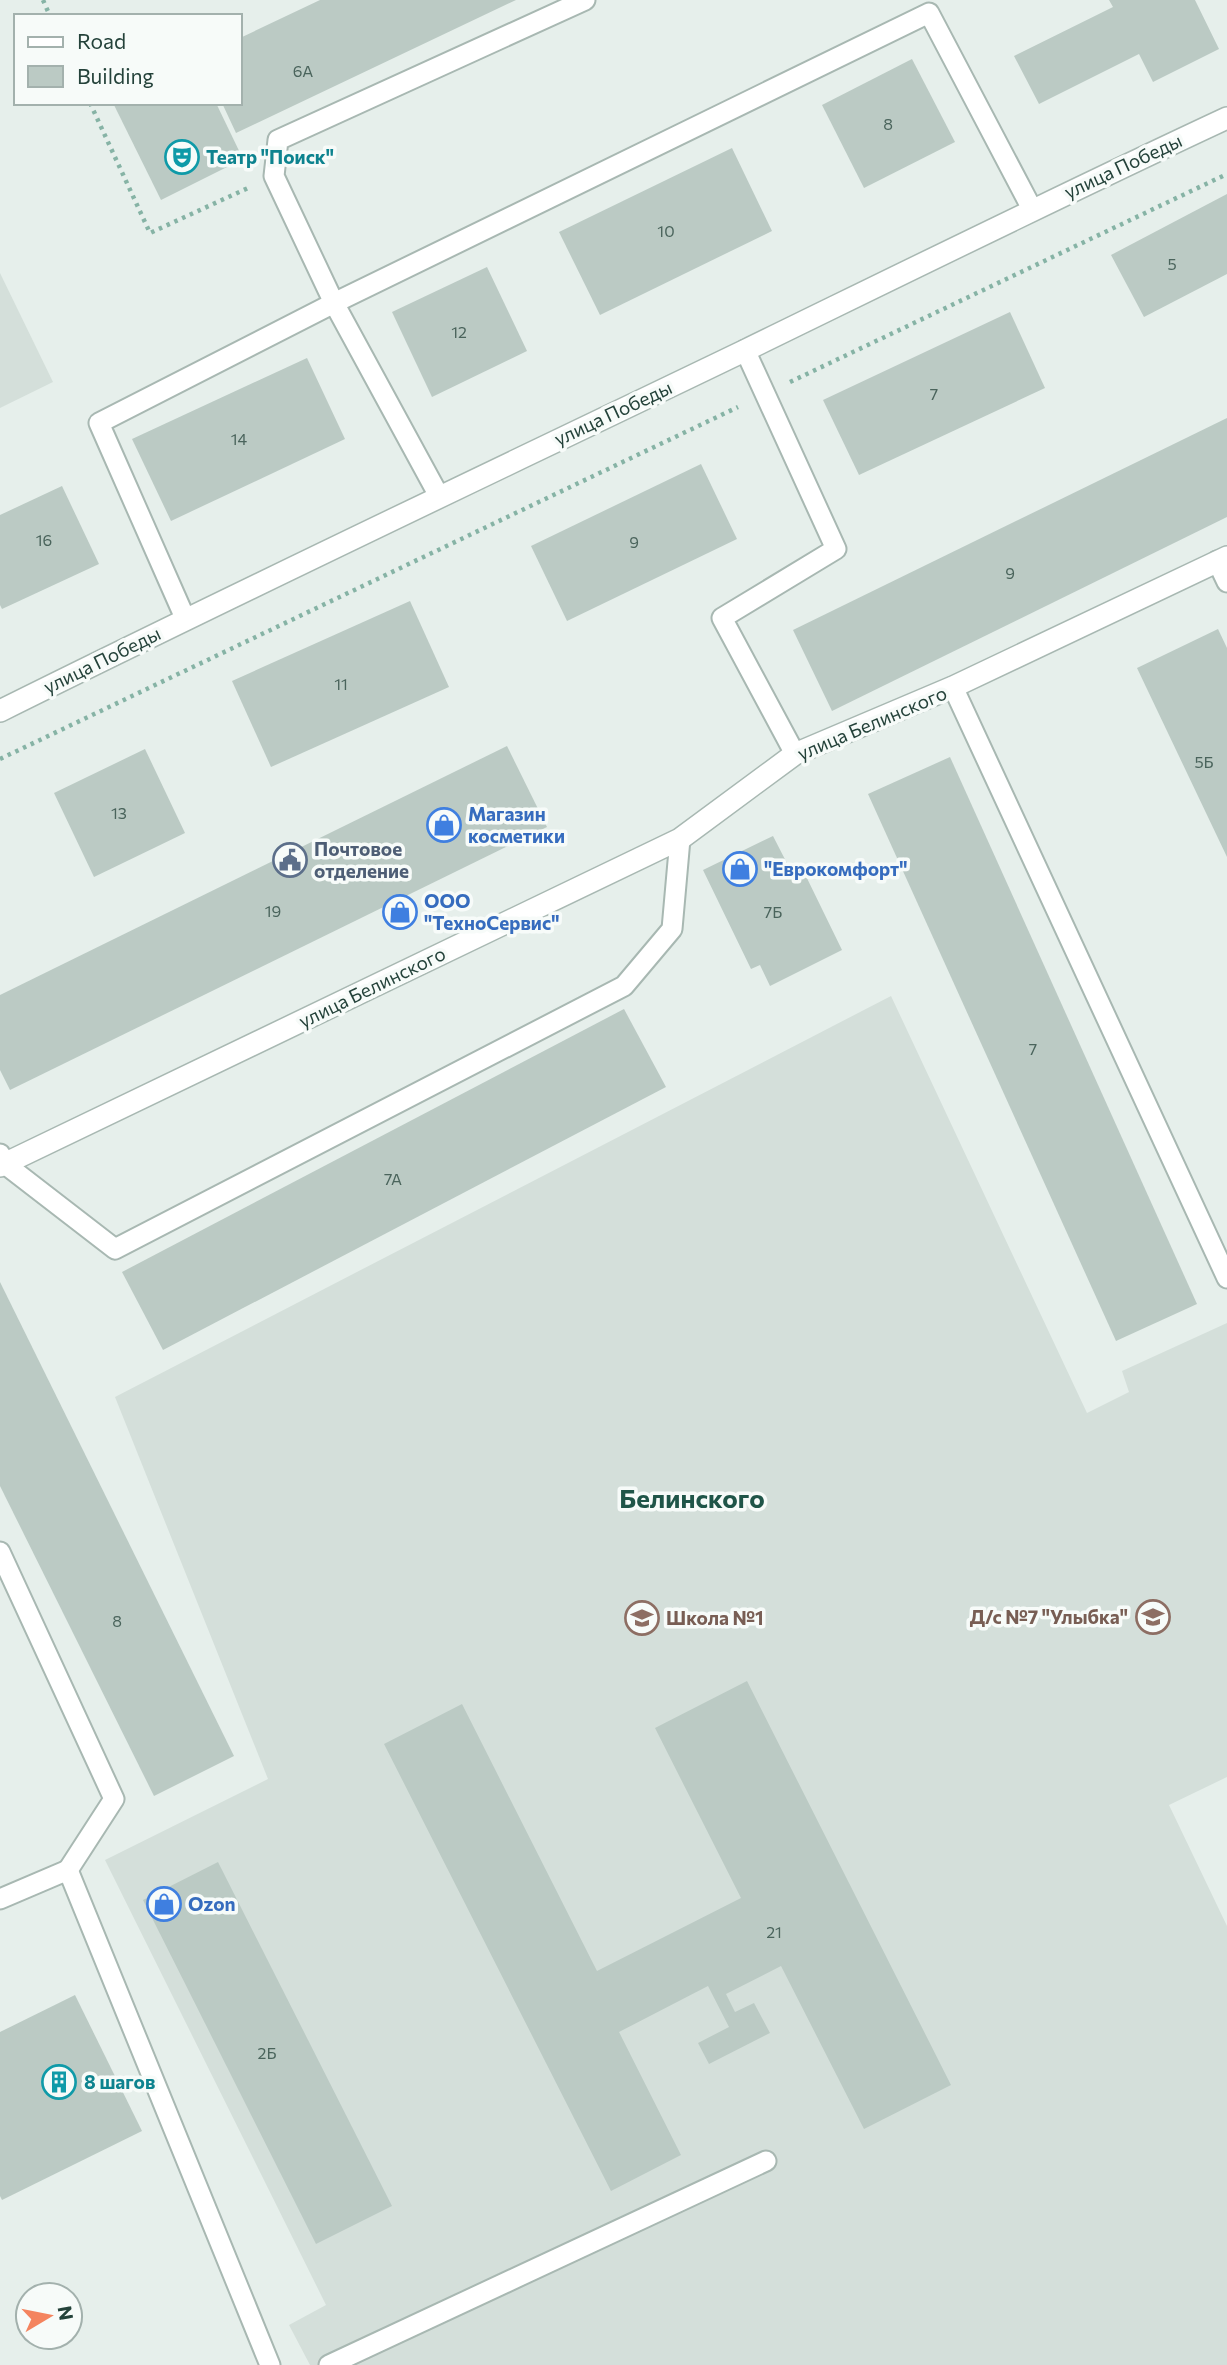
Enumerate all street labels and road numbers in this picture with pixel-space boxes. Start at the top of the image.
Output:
street label: улица Победы [1060,128,1185,203]
street label: улица Победы [550,375,675,450]
street label: улица Победы [39,621,164,698]
street label: улица Белинского [794,681,950,764]
street label: улица Белинского [295,941,449,1032]

